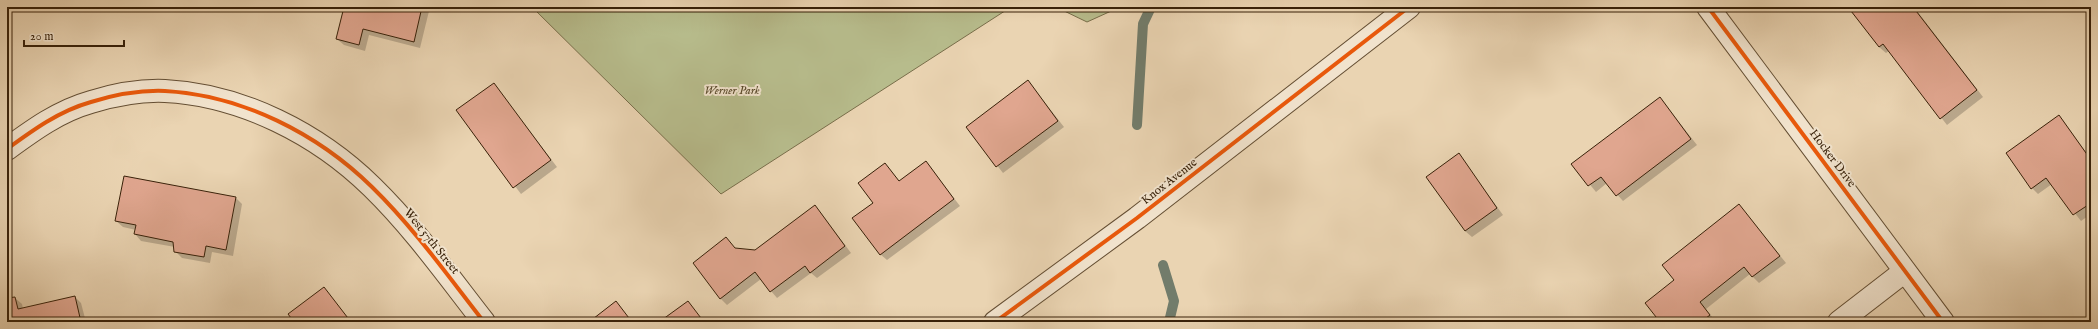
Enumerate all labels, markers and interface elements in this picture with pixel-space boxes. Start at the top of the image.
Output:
scale bar [24,22,124,48]
text: 20 m [30,29,53,44]
park label: Werner Park [704,83,760,98]
street label: Hocker Drive [1806,126,1860,191]
street label: Knox Avenue [1138,155,1201,208]
street label: West 57th Street [401,205,463,277]

